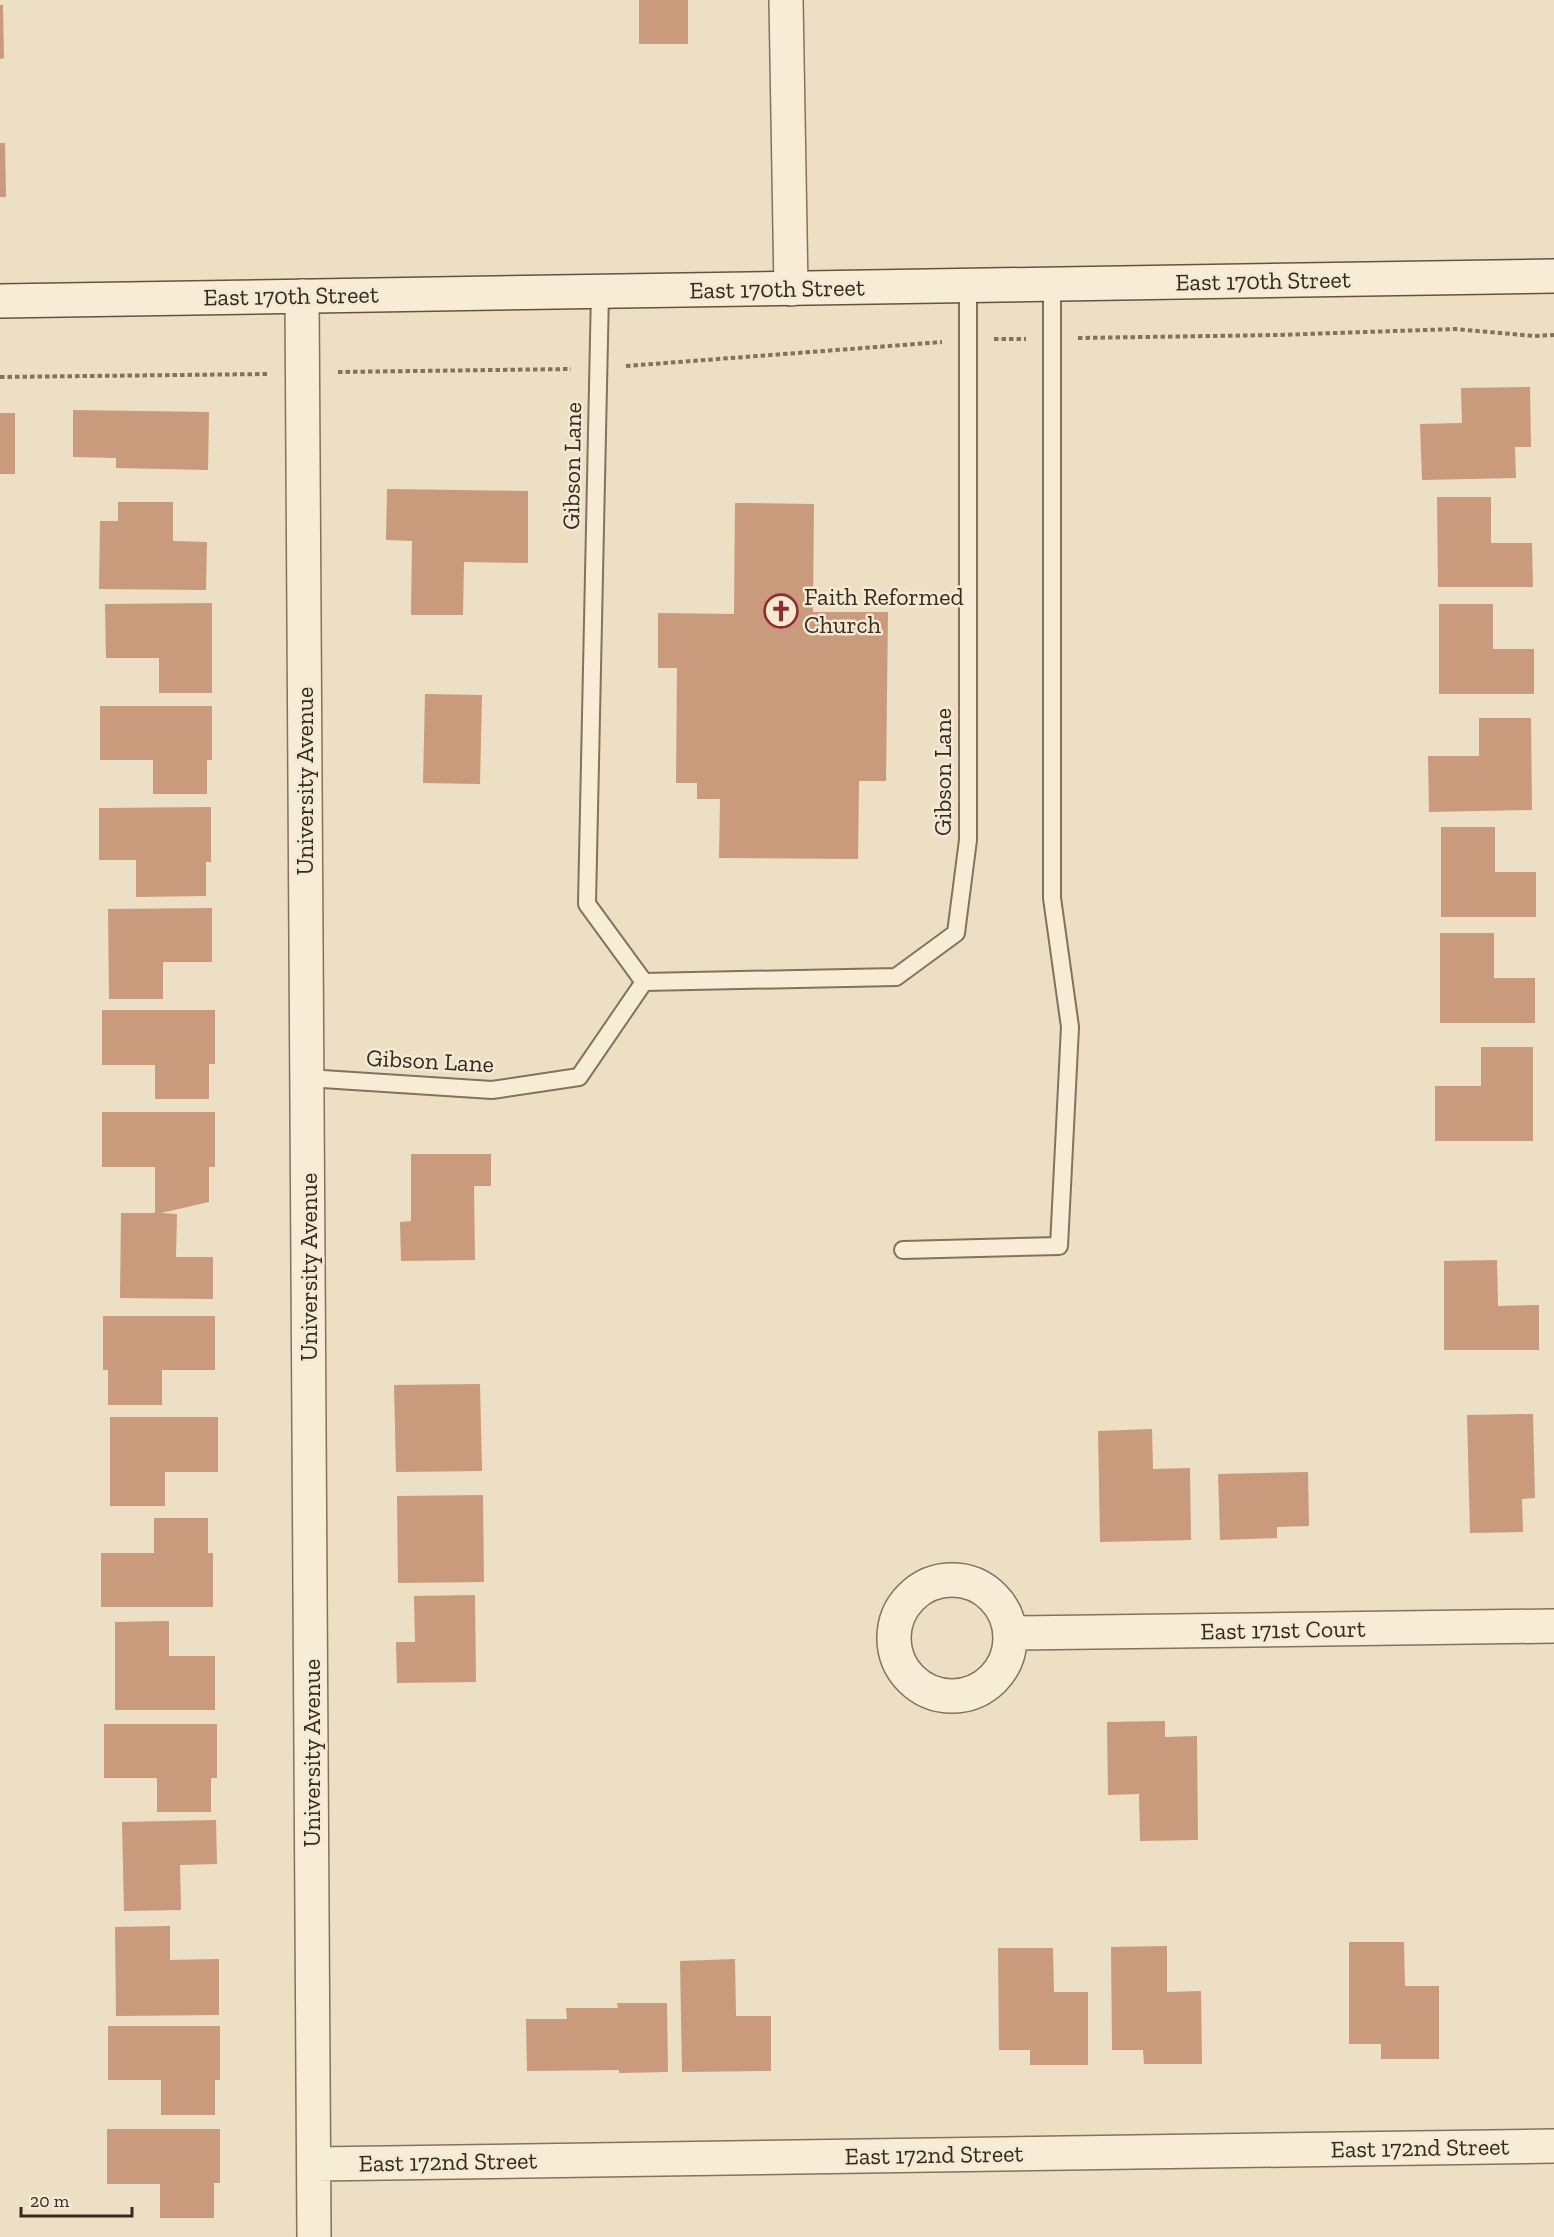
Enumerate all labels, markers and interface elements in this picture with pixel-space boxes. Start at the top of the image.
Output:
street label: East 170th Street [1175,264,1351,297]
street label: East 170th Street [689,272,865,305]
street label: East 170th Street [203,279,379,312]
street label: Gibson Lane [556,402,587,530]
place label: Faith Reformed Church [804,582,964,639]
church icon: Faith Reformed Church [763,593,799,629]
street label: University Avenue [290,687,319,875]
street label: Gibson Lane [928,708,957,836]
street label: Gibson Lane [365,1043,495,1078]
street label: University Avenue [294,1173,323,1361]
street label: East 171st Court [1200,1614,1366,1645]
street label: University Avenue [297,1659,326,1847]
street label: East 172nd Street [1330,2131,1510,2164]
street label: East 172nd Street [844,2138,1024,2171]
street label: East 172nd Street [358,2145,538,2178]
scale bar [21,2180,132,2218]
text: 20 m [30,2190,70,2212]

